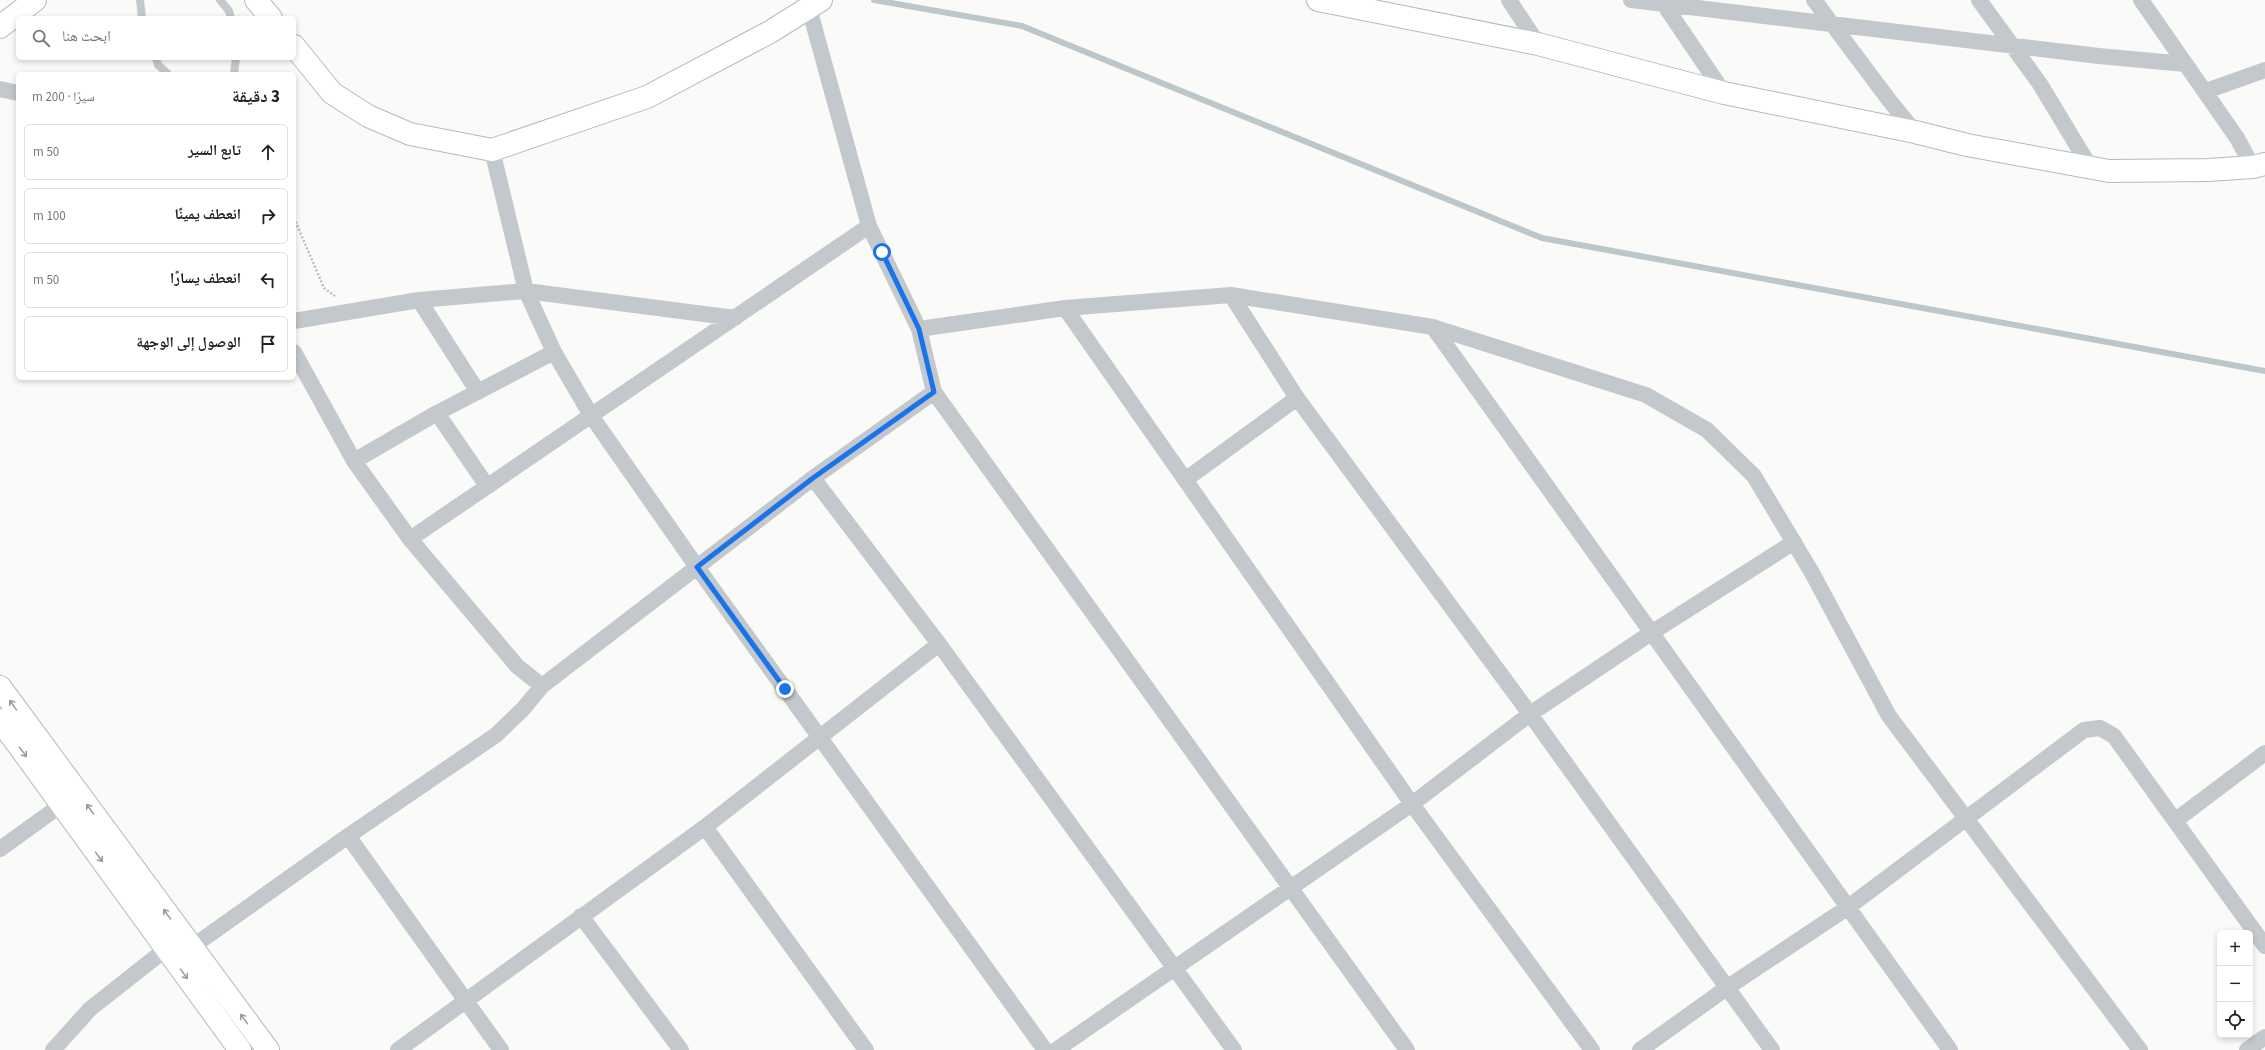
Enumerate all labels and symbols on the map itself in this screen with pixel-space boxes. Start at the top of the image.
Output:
route start [873,243,891,261]
route end [776,680,794,698]
one-way arrow [9,699,17,710]
one-way arrow [19,746,27,757]
one-way arrow [86,804,94,815]
one-way arrow [95,851,103,862]
one-way arrow [163,909,172,920]
one-way arrow [180,968,188,979]
one-way arrow [240,1013,249,1024]

